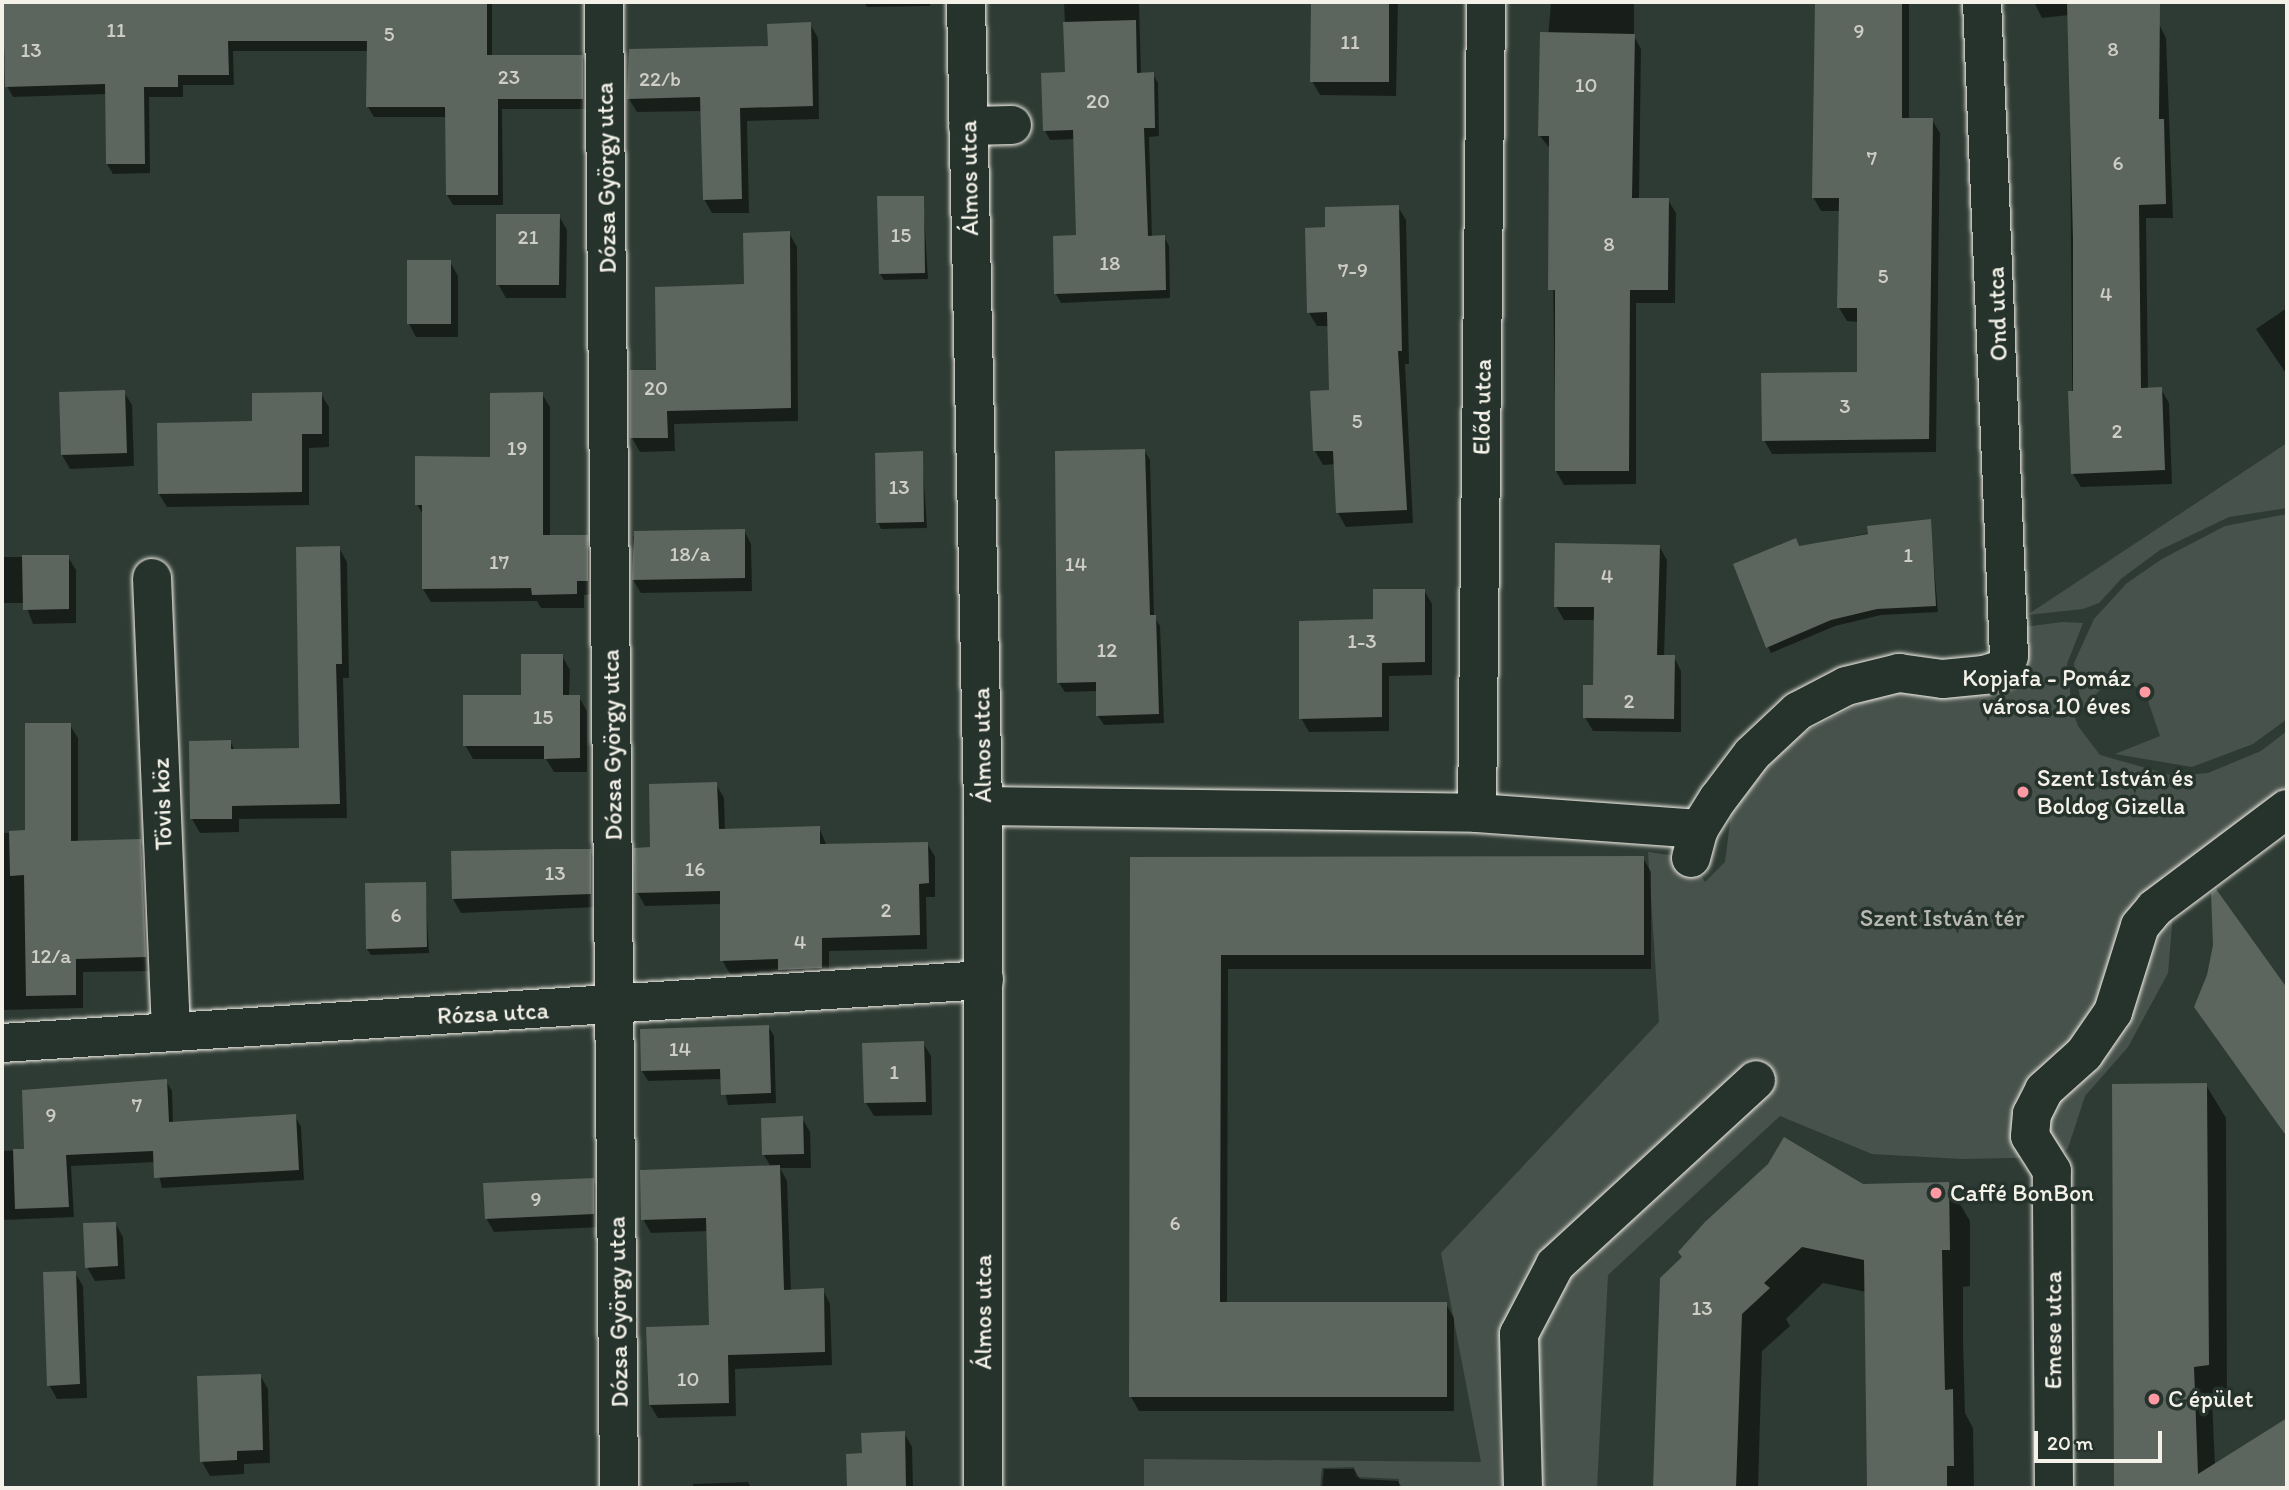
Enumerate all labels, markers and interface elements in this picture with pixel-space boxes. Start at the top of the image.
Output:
house number: 11 [106,17,126,43]
house number: 9 [1854,18,1864,44]
house number: 5 [383,21,395,47]
house number: 11 [1340,29,1360,55]
house number: 8 [2107,36,2119,62]
house number: 13 [20,37,42,63]
house number: 23 [498,64,520,90]
house number: 22/b [639,66,681,92]
house number: 10 [1575,72,1597,98]
street label: Dózsa György utca [590,82,622,274]
house number: 20 [1086,88,1110,114]
street label: Álmos utca [954,120,984,236]
house number: 7 [1867,145,1877,171]
house number: 6 [2112,150,2124,176]
house number: 15 [891,222,911,248]
house number: 21 [518,224,538,250]
house number: 8 [1603,231,1615,257]
house number: 18 [1099,250,1121,276]
house number: 7-9 [1338,257,1368,283]
house number: 5 [1877,263,1889,289]
street label: Ond utca [1981,266,2013,362]
house number: 4 [2100,281,2112,307]
street label: Előd utca [1467,359,1497,455]
house number: 20 [644,375,668,401]
house number: 3 [1839,393,1851,419]
house number: 5 [1351,408,1363,434]
house number: 2 [2111,418,2123,444]
house number: 19 [507,435,527,461]
house number: 13 [888,474,910,500]
house number: 18/a [669,541,711,567]
house number: 1 [1903,542,1913,568]
house number: 17 [489,549,509,575]
house number: 14 [1065,551,1087,577]
house number: 4 [1601,563,1613,589]
house number: 1-3 [1347,628,1377,654]
house number: 12 [1097,637,1117,663]
street label: Dózsa György utca [596,649,628,841]
place label: Kopjafa - Pomáz városa 10 éves [1962,664,2131,720]
marker: Kopjafa - Pomáz városa 10 éves [2137,684,2153,700]
street label: Álmos utca [967,687,997,803]
house number: 2 [1623,688,1635,714]
house number: 15 [533,704,553,730]
street label: Tövis köz [146,757,178,851]
place label: Szent István és Boldog Gizella [2037,764,2194,820]
marker: Szent István és Boldog Gizella [2015,784,2031,800]
house number: 16 [685,856,705,882]
house number: 13 [544,860,566,886]
house number: 2 [880,897,892,923]
house number: 6 [390,902,402,928]
park label: Szent István tér [1860,904,2024,932]
house number: 4 [794,929,806,955]
house number: 12/a [31,943,71,969]
street label: Rózsa utca [437,996,549,1030]
house number: 14 [669,1036,691,1062]
house number: 1 [889,1059,899,1085]
house number: 7 [132,1092,142,1118]
house number: 9 [46,1102,56,1128]
place label: Caffé BonBon [1950,1179,2094,1207]
marker: Caffé BonBon [1928,1185,1944,1201]
house number: 9 [531,1186,541,1212]
house number: 6 [1169,1210,1181,1236]
street label: Dózsa György utca [602,1216,634,1408]
street label: Álmos utca [969,1255,997,1369]
street label: Emese utca [2039,1271,2067,1389]
house number: 13 [1691,1295,1713,1321]
house number: 10 [677,1366,699,1392]
place label: C épület [2168,1385,2254,1413]
marker: C épület [2146,1391,2162,1407]
scale bar [2037,1416,2165,1460]
text: 20 m [2047,1430,2093,1455]

